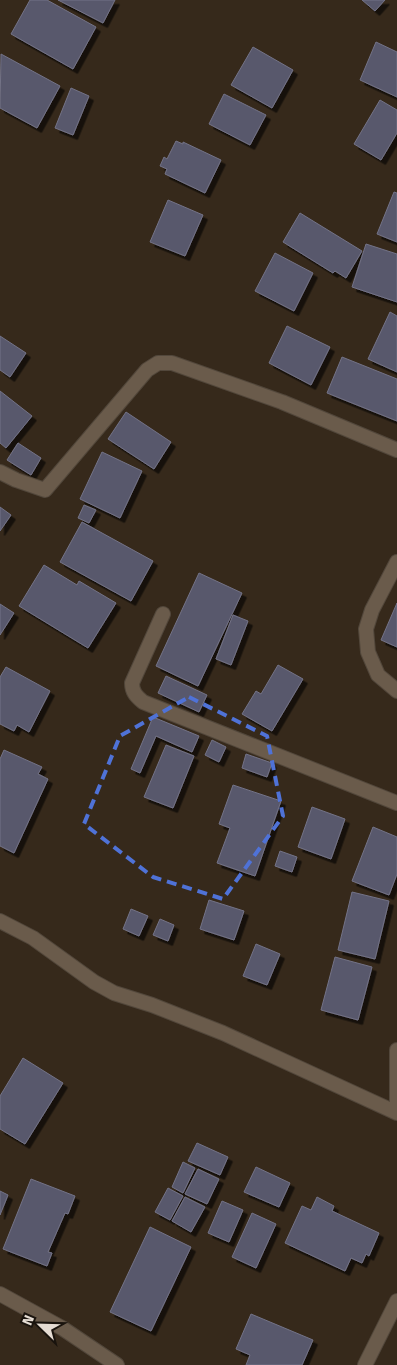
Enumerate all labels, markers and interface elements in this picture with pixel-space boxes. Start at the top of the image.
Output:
north arrow [15,1300,65,1350]
text: N [19,1313,38,1328]

